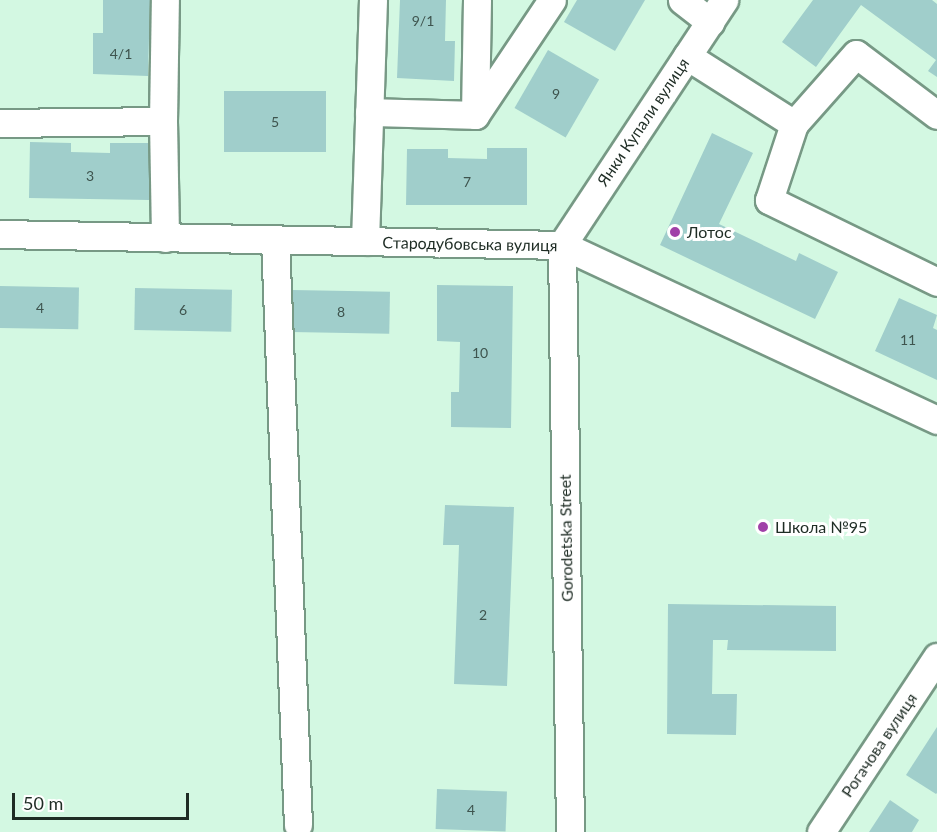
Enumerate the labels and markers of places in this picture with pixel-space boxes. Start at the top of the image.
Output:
place label: Лотос [687,222,732,242]
marker: Лотос [668,225,682,239]
place label: Школа №95 [775,517,867,537]
marker: Школа №95 [756,520,770,534]

